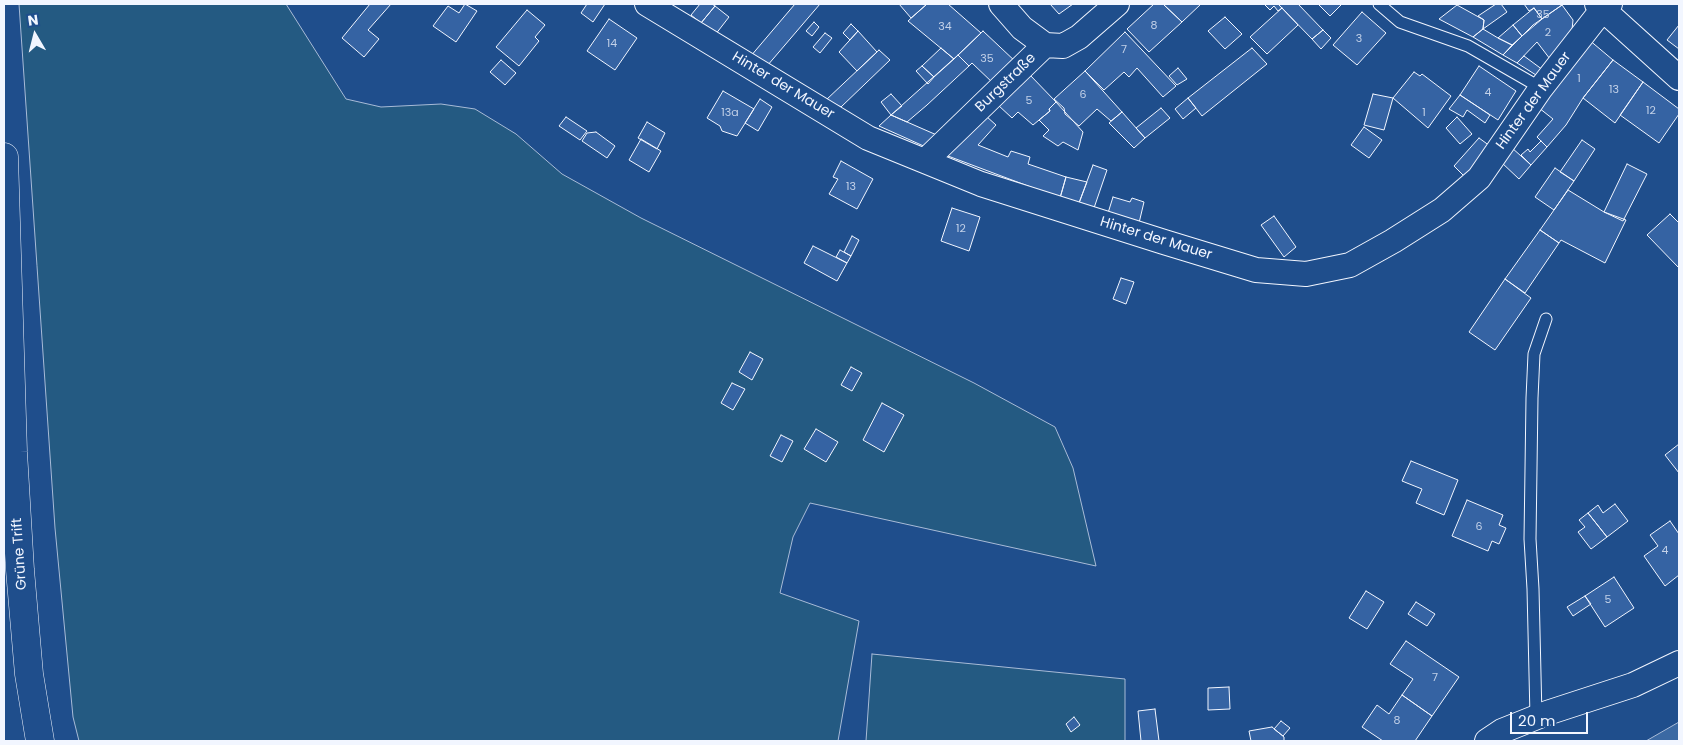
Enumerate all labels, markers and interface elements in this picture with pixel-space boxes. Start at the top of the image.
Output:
house number: 35 [1536,8,1550,22]
north arrow [10,10,60,60]
text: N [26,10,40,31]
house number: 8 [1151,19,1157,33]
house number: 34 [938,20,952,34]
house number: 2 [1545,26,1551,40]
house number: 3 [1356,32,1362,46]
house number: 14 [607,37,617,51]
house number: 7 [1121,43,1127,57]
street label: Hinter der Mauer [729,49,837,123]
street label: Hinter der Mauer [1493,49,1575,153]
street label: Burgstraße [972,50,1040,116]
house number: 35 [980,52,994,66]
house number: 1 [1577,72,1581,86]
house number: 13 [1609,83,1619,97]
house number: 4 [1485,86,1491,100]
house number: 6 [1080,88,1086,102]
house number: 5 [1026,94,1032,108]
house number: 12 [1646,104,1656,118]
house number: 13a [721,106,739,120]
house number: 1 [1422,106,1426,120]
house number: 13 [846,180,856,194]
street label: Hinter der Mauer [1098,214,1214,264]
house number: 12 [956,222,966,236]
street label: Grüne Trift [9,517,31,591]
house number: 6 [1476,520,1482,534]
house number: 4 [1662,544,1668,558]
house number: 5 [1605,593,1611,607]
house number: 7 [1432,671,1438,685]
scale bar [1513,702,1590,734]
text: 20 m [1518,710,1556,731]
house number: 8 [1394,714,1400,728]

